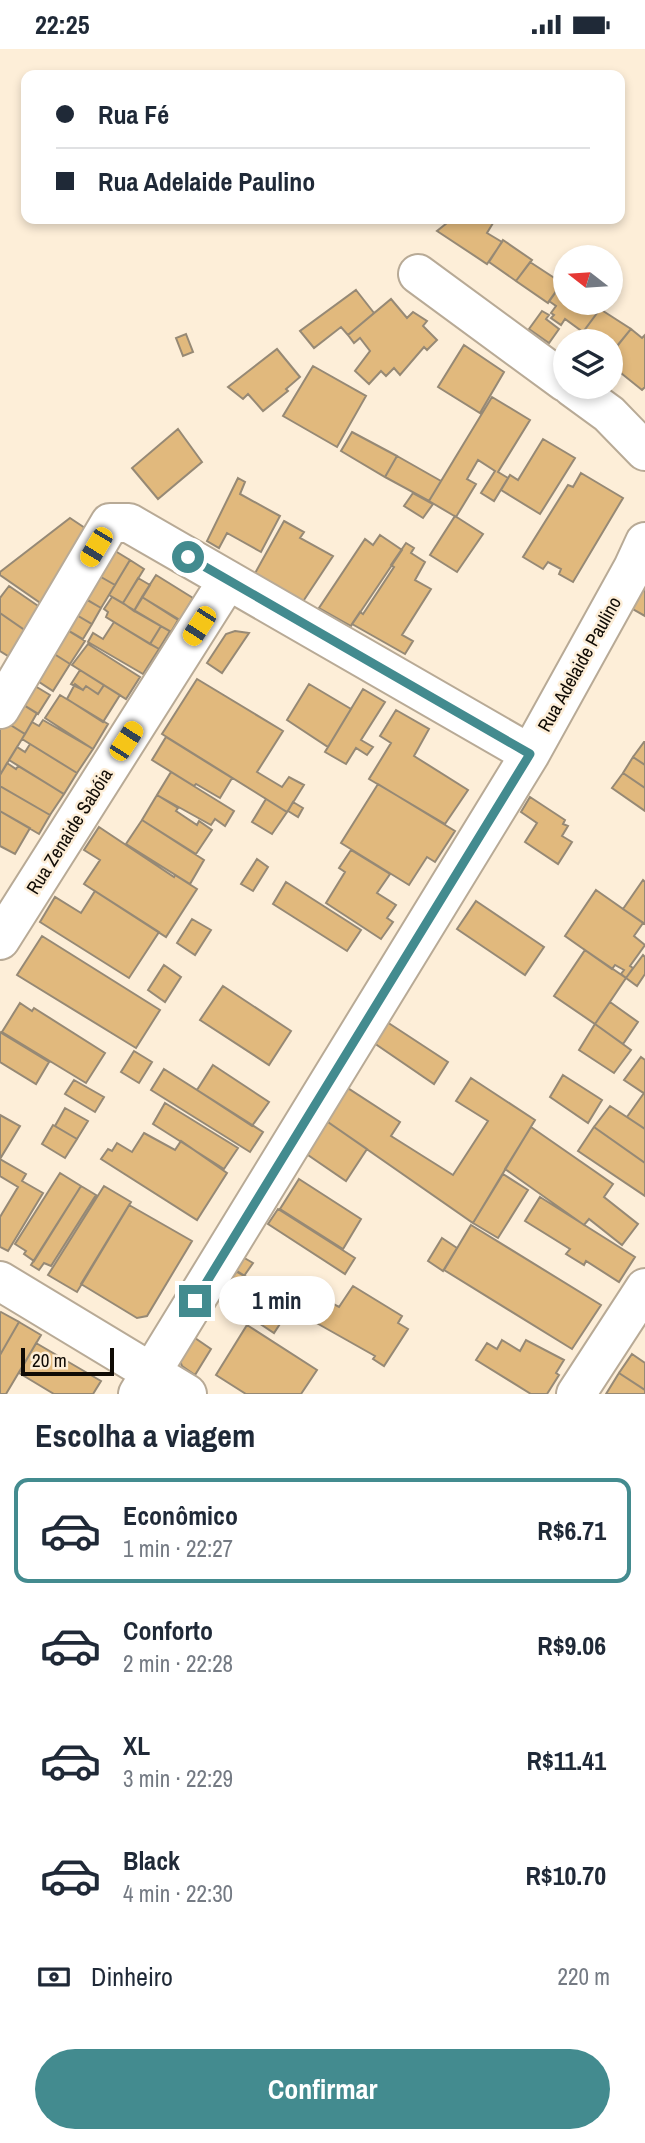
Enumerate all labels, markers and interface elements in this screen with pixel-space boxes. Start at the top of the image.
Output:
text: 22:25 [35,7,90,42]
text: Rua Fé [98,97,169,132]
text: Rua Adelaide Paulino [98,164,315,199]
north arrow [553,245,623,315]
map controls [553,245,623,399]
button: layers [553,329,623,399]
car [77,524,116,570]
route start [172,541,204,573]
street label: Rua Adelaide Paulino [531,592,627,736]
car [179,603,220,649]
car [106,718,147,764]
street label: Rua Zenaide Sabóia [20,763,118,899]
callout: 1 min [220,1277,335,1325]
route end [179,1285,211,1317]
text: 1 min [252,1285,302,1316]
scale bar [21,1345,114,1377]
text: 20 m [32,1347,67,1373]
text: Escolha a viagem [35,1414,255,1457]
text: Econômico [123,1498,238,1533]
icon: car [39,1499,102,1562]
text: R$6.71 [537,1513,606,1548]
text: 1 min · 22:27 [123,1533,233,1564]
text: Conforto [123,1613,213,1648]
icon: car [39,1614,102,1677]
text: R$9.06 [537,1628,606,1663]
text: 2 min · 22:28 [123,1648,233,1679]
text: XL [123,1728,150,1763]
icon: car [39,1729,102,1792]
text: R$11.41 [527,1743,606,1778]
text: 3 min · 22:29 [123,1763,233,1794]
text: Black [123,1843,180,1878]
icon: car [39,1844,102,1907]
text: R$10.70 [525,1858,606,1893]
text: 4 min · 22:30 [123,1878,233,1909]
icon: cash [35,1958,73,1996]
text: Dinheiro [91,1959,173,1994]
text: 220 m [558,1961,610,1992]
button: Confirmar [35,2049,610,2129]

